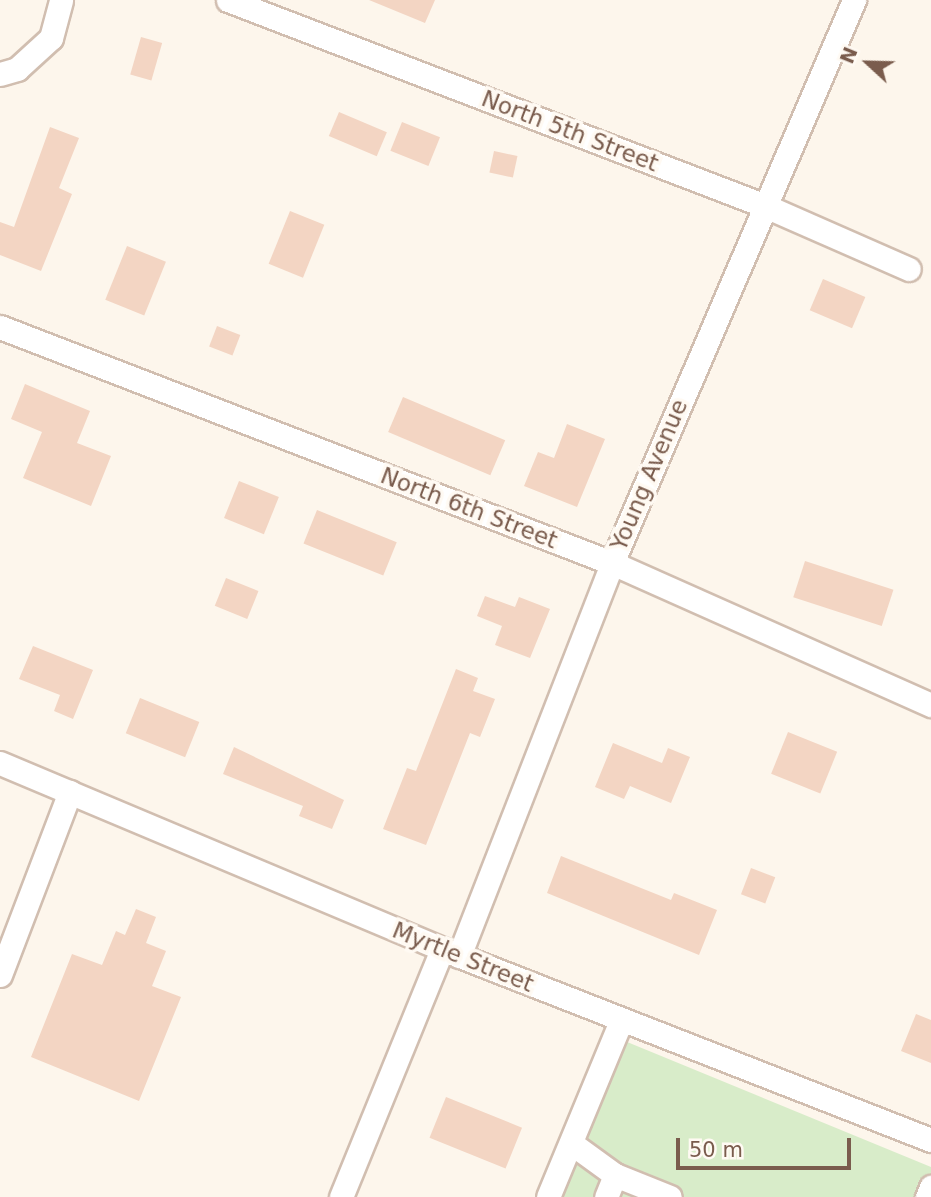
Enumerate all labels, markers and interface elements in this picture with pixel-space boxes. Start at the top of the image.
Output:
north arrow [833,28,903,98]
text: N [835,44,862,67]
street label: North 5th Street [478,85,662,177]
street label: Young Avenue [605,395,693,555]
street label: North 6th Street [377,462,561,554]
street label: Myrtle Street [388,916,538,998]
scale bar [679,1124,854,1168]
text: 50 m [689,1138,743,1162]

